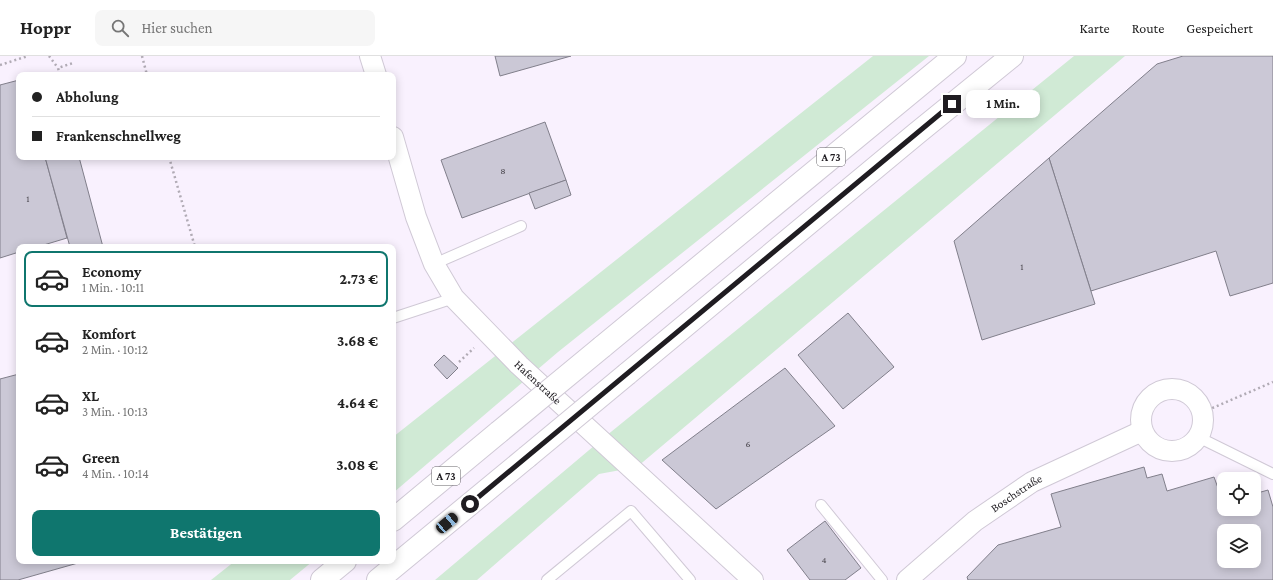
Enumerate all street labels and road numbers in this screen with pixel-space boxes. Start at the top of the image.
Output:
road number: A 73 [817,148,845,166]
street label: Hafenstraße [511,357,564,407]
road number: A 73 [432,467,460,485]
street label: Boschstraße [988,471,1044,515]

